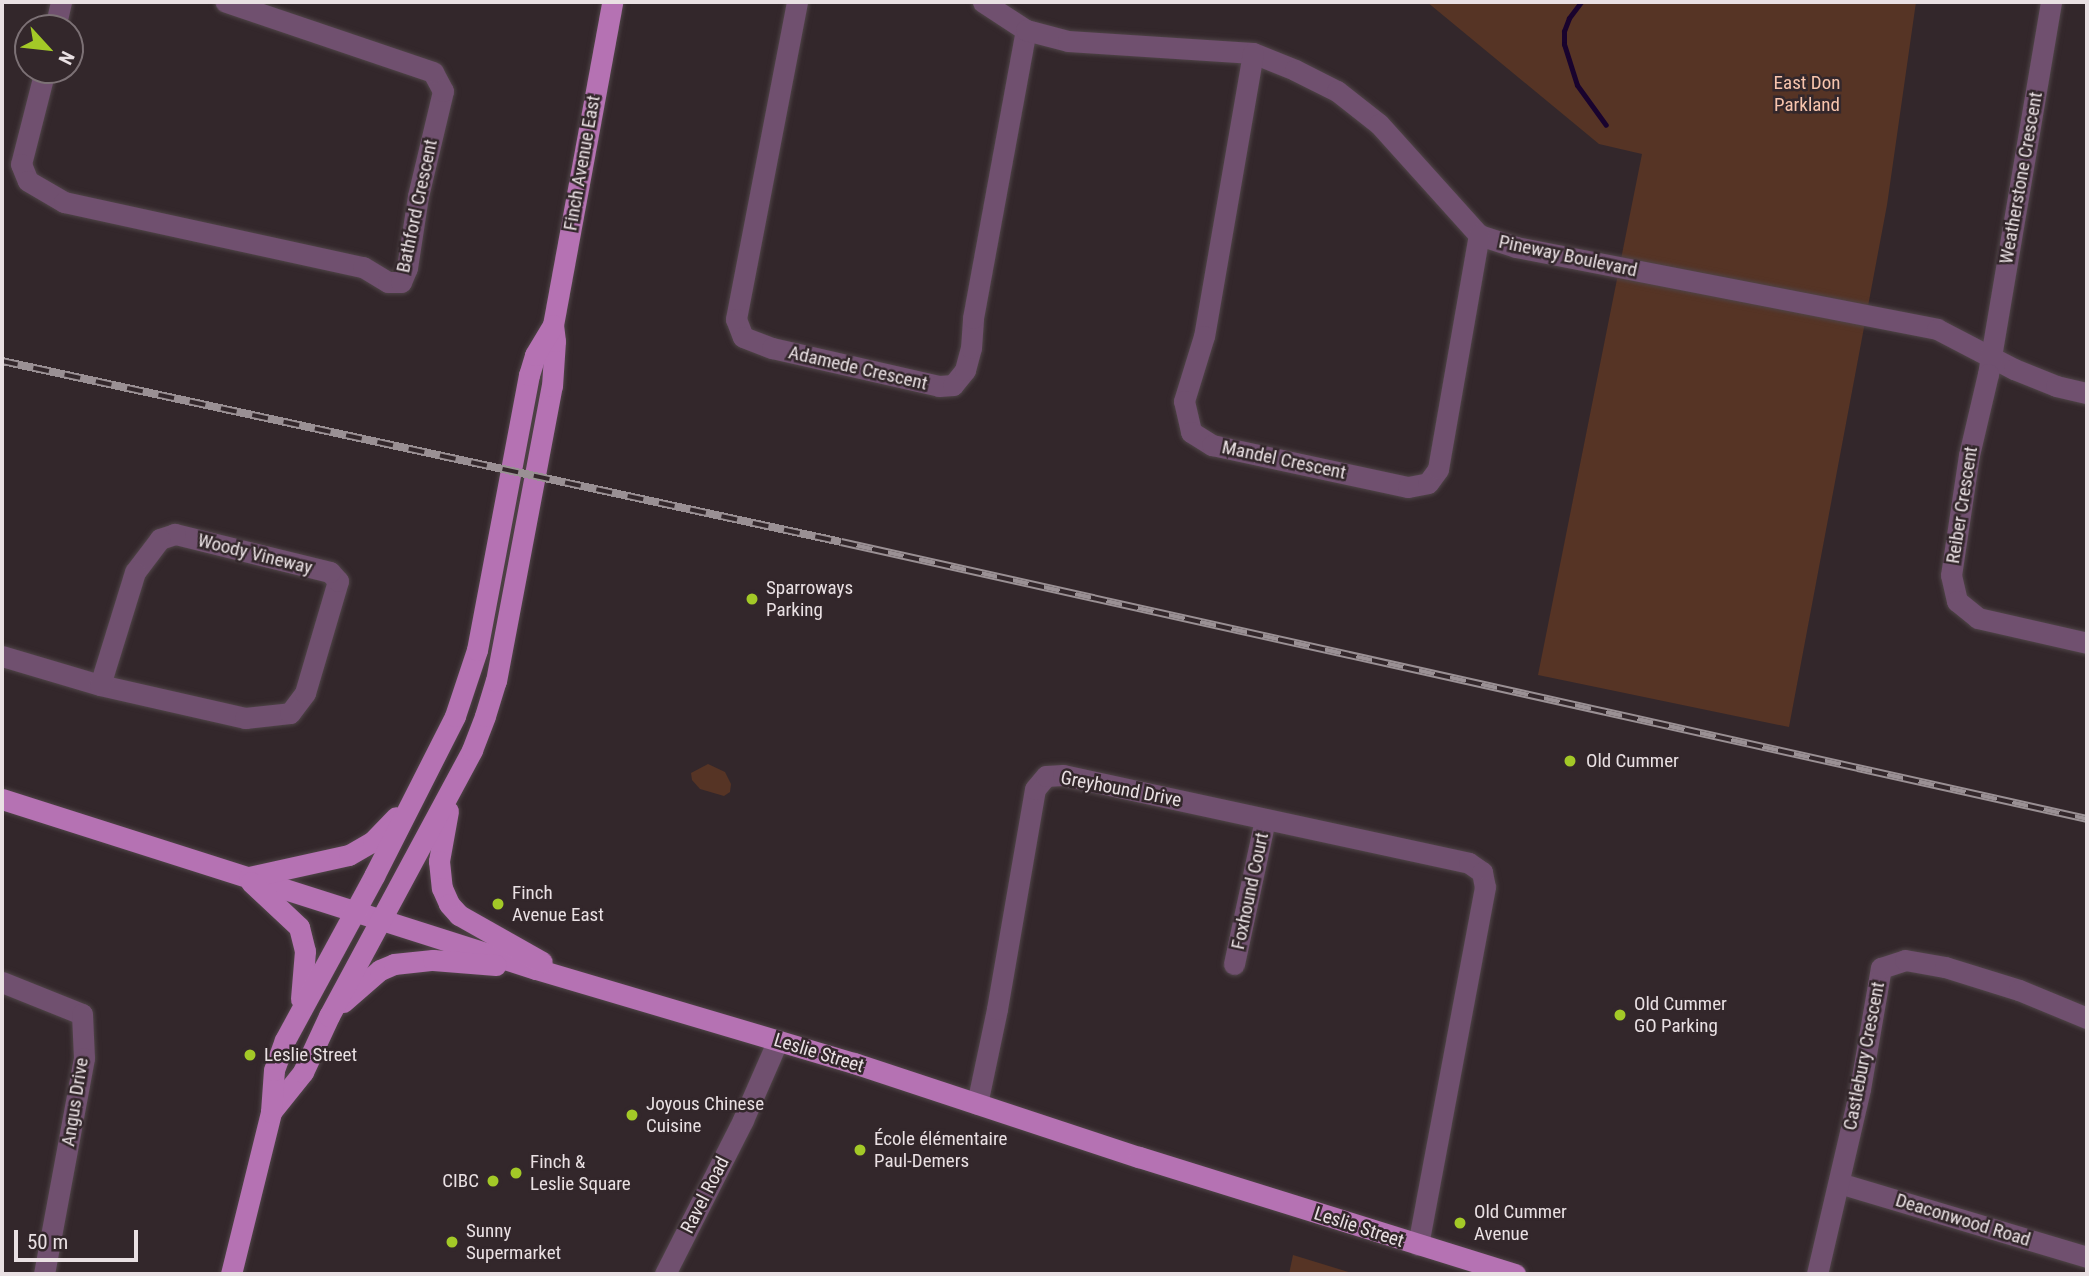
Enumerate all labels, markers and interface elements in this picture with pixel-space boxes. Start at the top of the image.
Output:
north arrow [14,14,84,84]
text: N [53,47,79,68]
park label: East Don Parkland [1774,72,1840,116]
street label: Weatherstone Crescent [1995,90,2047,266]
street label: Finch Avenue East [559,94,605,232]
street label: Bathford Crescent [392,137,442,275]
street label: Pineway Boulevard [1497,230,1639,282]
street label: Adamede Crescent [786,341,930,395]
street label: Mandel Crescent [1220,436,1348,484]
street label: Reiber Crescent [1941,445,1983,565]
street label: Woody Vineway [195,529,315,579]
place label: Sparroways Parking [766,577,853,621]
marker: Sparroways Parking [744,591,760,607]
place label: Old Cummer [1586,750,1679,772]
marker: Old Cummer [1560,751,1580,771]
street label: Greyhound Drive [1059,766,1183,812]
street label: Foxhound Court [1226,830,1274,952]
place label: Finch Avenue East [512,882,604,926]
marker: Finch Avenue East [490,896,506,912]
street label: Castlebury Crescent [1838,980,1890,1132]
place label: Old Cummer GO Parking [1634,993,1727,1037]
marker: Old Cummer GO Parking [1612,1007,1628,1023]
street label: Leslie Street [771,1028,867,1078]
place label: Leslie Street [264,1044,357,1066]
marker: Leslie Street [242,1047,258,1063]
street label: Angus Drive [57,1056,93,1148]
place label: Joyous Chinese Cuisine [646,1093,764,1137]
marker: Joyous Chinese Cuisine [624,1107,640,1123]
place label: École élémentaire Paul-Demers [874,1128,1007,1172]
marker: École élémentaire Paul-Demers [852,1142,868,1158]
place label: Finch & Leslie Square [530,1151,631,1195]
street label: Ravel Road [676,1153,734,1237]
marker: Finch & Leslie Square [508,1165,524,1181]
place label: CIBC [442,1170,479,1192]
marker: CIBC [485,1173,501,1189]
street label: Deaconwood Road [1893,1189,2033,1251]
place label: Old Cummer Avenue [1474,1201,1567,1245]
street label: Leslie Street [1311,1202,1407,1252]
marker: Old Cummer Avenue [1452,1215,1468,1231]
scale bar [18,1216,142,1260]
place label: Sunny Supermarket [466,1220,561,1264]
text: 50 m [27,1230,68,1254]
marker: Sunny Supermarket [444,1234,460,1250]

